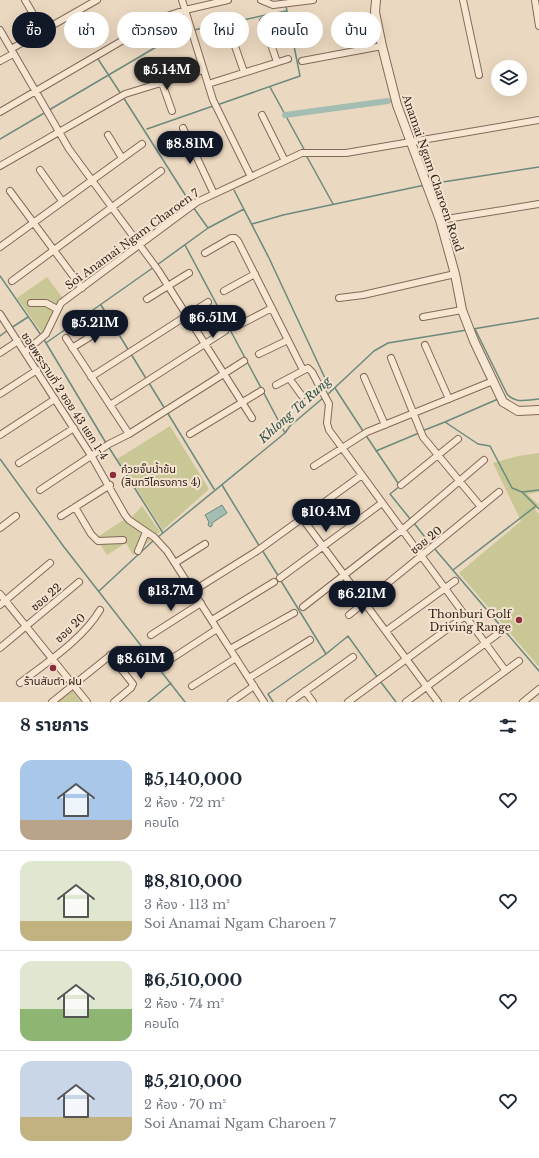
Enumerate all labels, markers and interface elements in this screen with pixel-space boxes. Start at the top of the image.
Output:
chip: ซื้อ [12,12,56,48]
chip: เช่า [64,12,109,48]
chip: ตัวกรอง [117,12,192,48]
chip: ใหม่ [200,12,249,48]
chip: คอนโด [257,12,323,48]
chip: บ้าน [331,12,381,48]
pin: ฿5.14M [134,57,200,91]
map controls [491,60,527,96]
button: layers [491,60,527,96]
text: ฿5.14M [143,61,191,78]
street label: Anamai Ngam Charoen Road [399,92,467,254]
pin: ฿8.81M [157,131,223,165]
text: ฿8.81M [166,135,214,152]
street label: Soi Anamai Ngam Charoen 7 [62,185,202,292]
pin: ฿6.51M [180,305,246,339]
text: ฿6.51M [189,309,237,326]
pin: ฿5.21M [62,310,128,344]
text: ฿5.21M [71,314,119,331]
street label: ซอยพระรามที่ 2 ซอย 43 แยก 1-4 [18,329,112,462]
water label: Khlong Ta Rung [255,372,335,447]
place label: ก๋วยจั๊บน้ำข้น (สินทวีโครงการ 4) [121,461,201,489]
marker: ก๋วยจั๊บน้ำข้น (สินทวีโครงการ 4) [108,470,118,480]
pin: ฿10.4M [293,499,359,533]
text: ฿10.4M [301,503,351,520]
street label: ซอย 20 [407,523,445,557]
pin: ฿13.7M [138,578,204,612]
street label: ซอย 22 [28,580,64,614]
pin: ฿6.21M [329,581,395,615]
text: ฿13.7M [148,582,194,599]
text: ฿6.21M [338,585,386,602]
place label: Thonburi Golf Driving Range [428,607,512,634]
street label: ซอย 20 [52,610,88,646]
marker: Thonburi Golf Driving Range [514,615,524,625]
pin: ฿8.61M [108,646,174,680]
text: ฿8.61M [117,650,165,667]
marker: ร้านสัมตำ ฝน [48,663,58,673]
place label: ร้านสัมตำ ฝน [24,674,82,688]
text: 8 รายการ [20,715,89,736]
icon: filters [497,715,519,737]
text: ฿5,140,000 [144,769,242,790]
icon: home [52,776,100,824]
icon: heart [497,789,519,811]
text: 2 ห้อง · 72 m² [144,794,225,811]
text: คอนโด [144,814,179,831]
text: ฿8,810,000 [144,871,242,892]
icon: home [52,877,100,925]
icon: heart [497,890,519,912]
text: 3 ห้อง · 113 m² [144,896,230,913]
text: Soi Anamai Ngam Charoen 7 [144,915,336,932]
text: ฿6,510,000 [144,970,242,991]
icon: home [52,977,100,1025]
icon: heart [497,990,519,1012]
text: 2 ห้อง · 74 m² [144,995,224,1012]
text: คอนโด [144,1015,179,1032]
text: ฿5,210,000 [144,1071,242,1092]
icon: home [52,1077,100,1125]
icon: heart [497,1090,519,1112]
text: 2 ห้อง · 70 m² [144,1096,226,1113]
text: Soi Anamai Ngam Charoen 7 [144,1115,336,1132]

